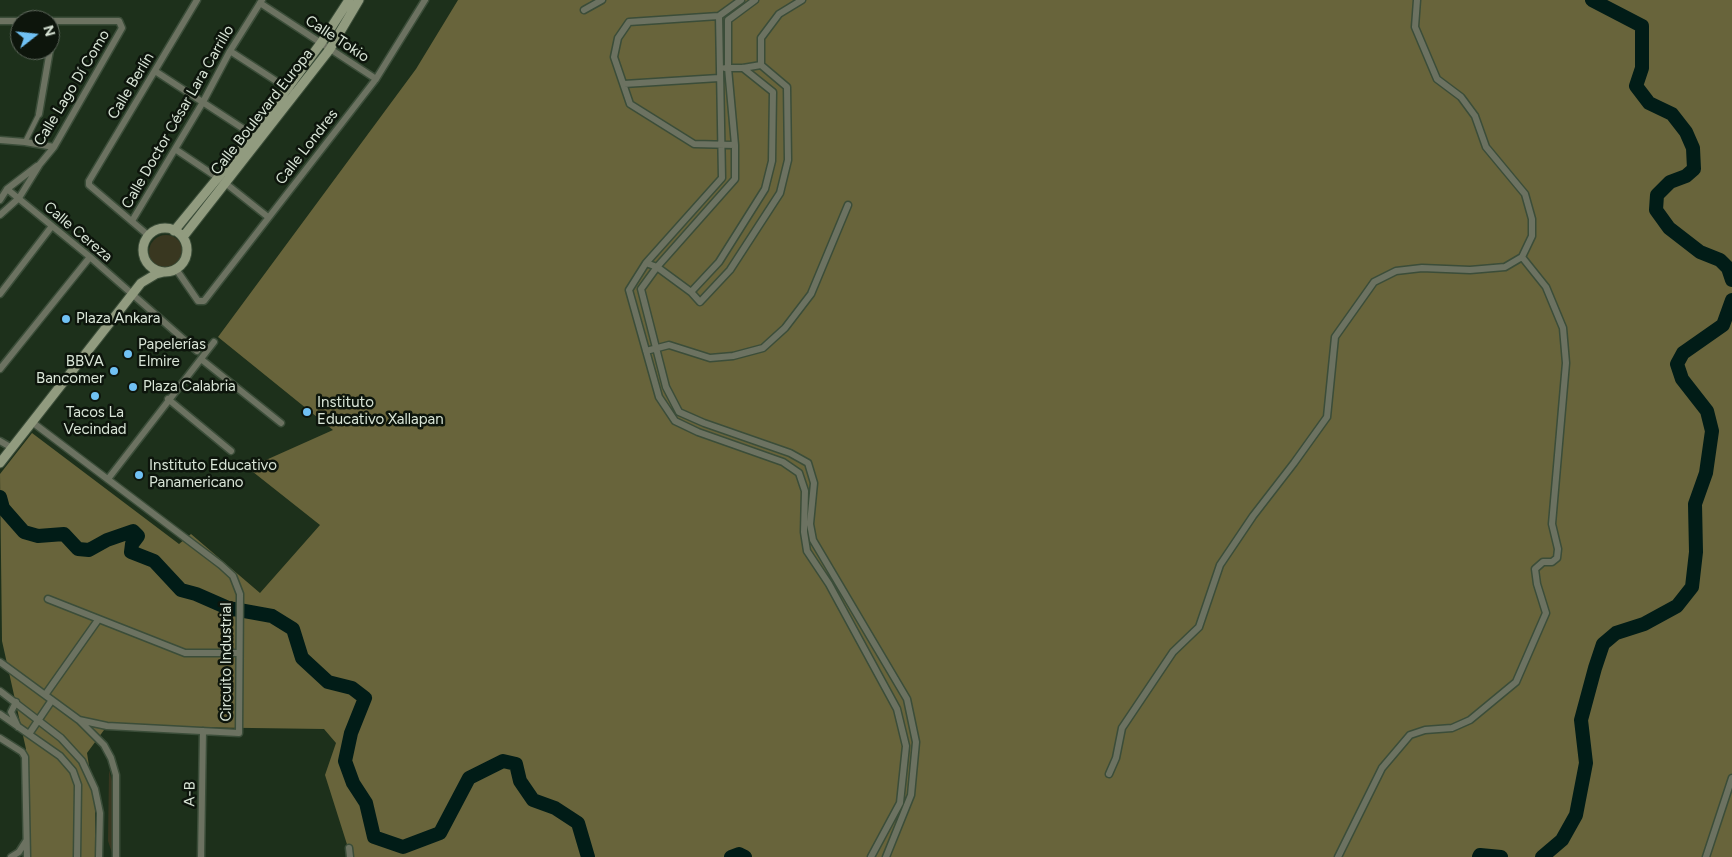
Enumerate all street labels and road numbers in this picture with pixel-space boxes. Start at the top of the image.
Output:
street label: Calle Tokio [302,12,372,66]
street label: Calle Doctor César Lara Carrillo [118,22,238,212]
street label: Calle Lago Dí Como [30,27,114,149]
street label: Calle Boulevard Europa [207,45,317,179]
street label: Calle Berlín [104,49,158,123]
street label: Calle Londres [272,106,342,188]
street label: Calle Cereza [40,198,116,266]
street label: Circuito Industrial [218,602,236,722]
street label: A-B [181,781,199,807]

